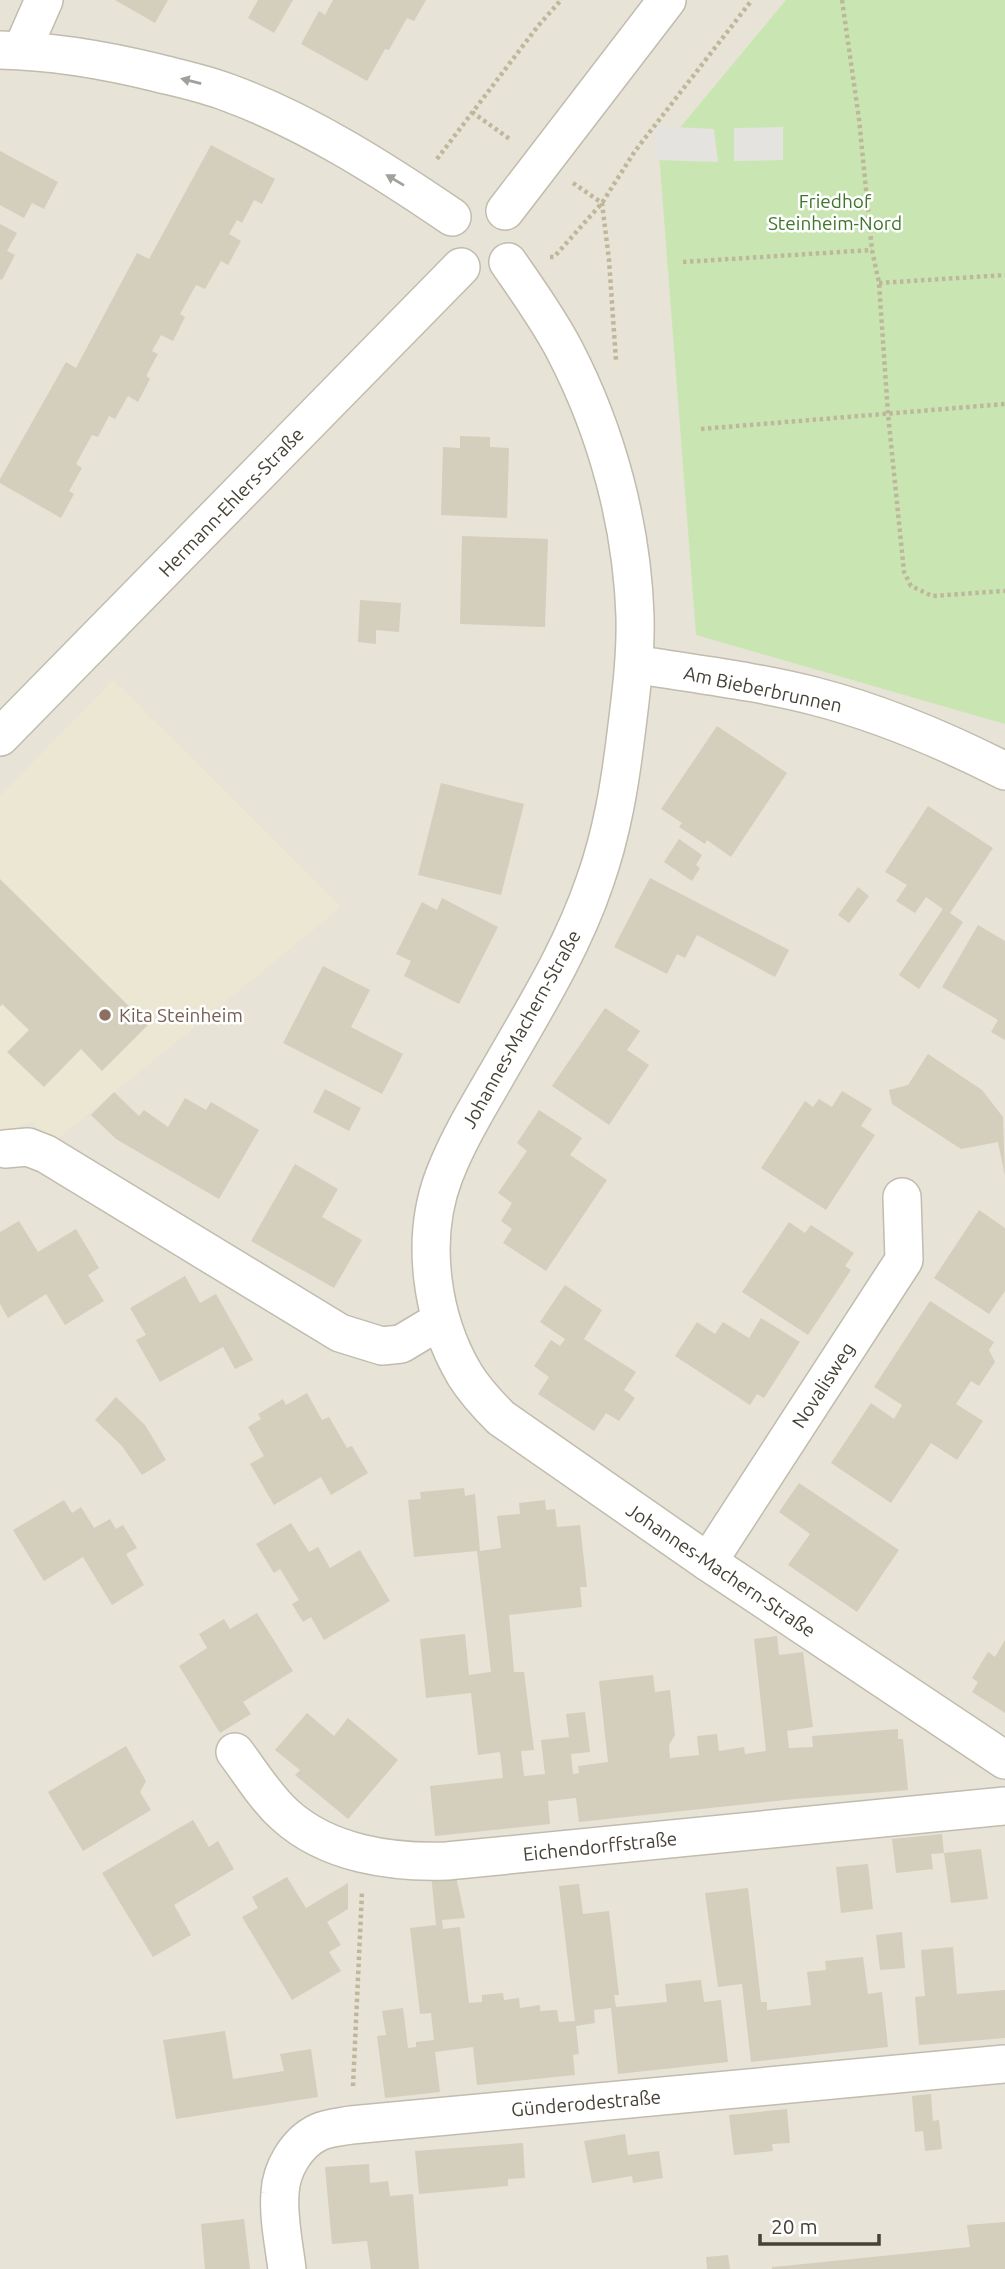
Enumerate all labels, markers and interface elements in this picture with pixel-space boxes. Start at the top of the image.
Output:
one-way arrow [180,75,202,86]
one-way arrow [386,173,405,186]
park label: Friedhof Steinheim-Nord [768,190,902,234]
street label: Hermann-Ehlers-Straße [154,423,308,581]
street label: Am Bieberbrunnen [682,661,844,717]
street label: Johannes-Machern-Straße [457,926,585,1132]
place label: Kita Steinheim [119,1004,243,1026]
marker: Kita Steinheim [97,1007,113,1023]
street label: Novalisweg [787,1338,859,1432]
street label: Johannes-Machern-Straße [622,1498,820,1642]
street label: Eichendorffstraße [522,1827,678,1865]
street label: Günderodestraße [510,2085,662,2121]
scale bar [760,2202,879,2246]
text: 20 m [771,2214,818,2238]

